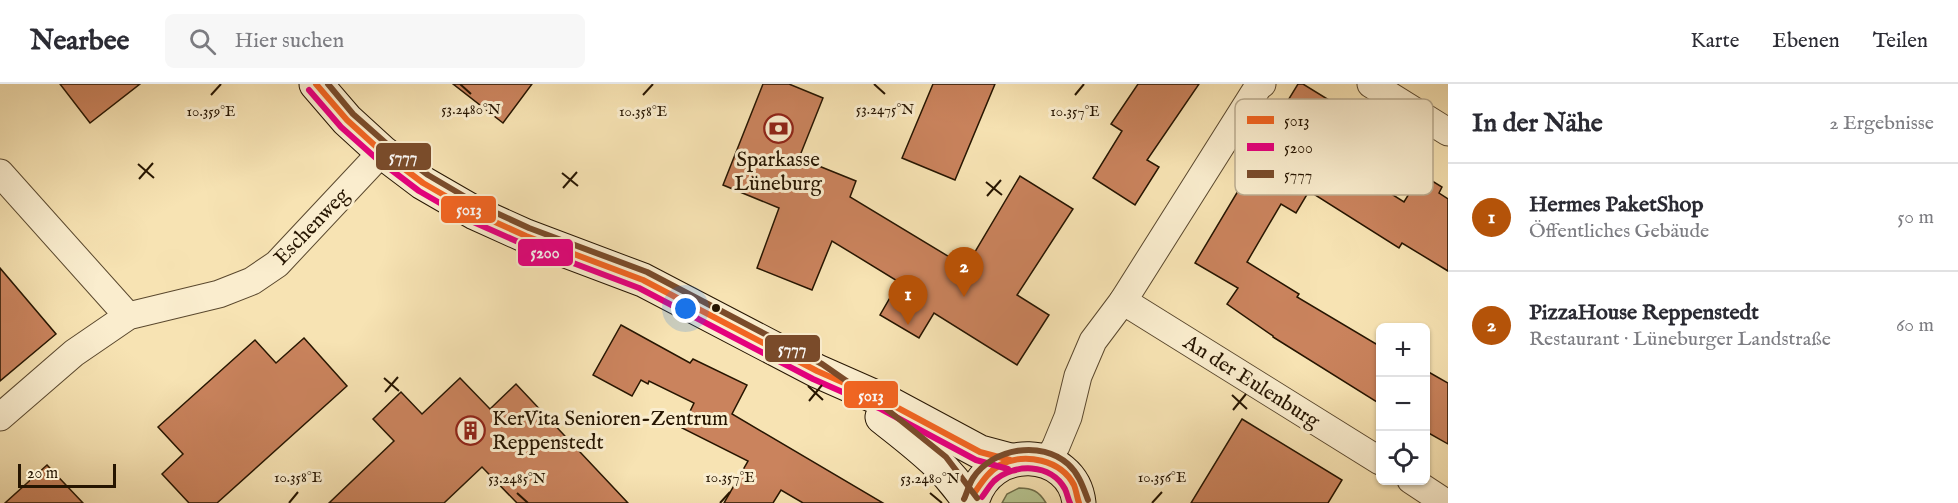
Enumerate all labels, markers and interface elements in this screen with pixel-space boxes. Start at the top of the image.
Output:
search box [165,14,585,68]
text: Nearbee [30,24,129,59]
icon: search [186,25,219,58]
text: Hier suchen [234,27,344,55]
text: Karte [1691,28,1739,55]
text: Ebenen [1772,28,1840,55]
text: Teilen [1873,28,1928,55]
legend [1235,99,1433,195]
text: 53.2480°N [441,100,501,119]
text: 53.2475°N [856,100,914,119]
text: 10.359°E [187,102,235,121]
text: 10.358°E [619,102,667,121]
text: 10.357°E [1050,102,1100,121]
text: In der Nähe [1472,107,1603,140]
text: 2 Ergebnisse [1829,111,1934,136]
bank icon: Sparkasse Lüneburg [762,112,794,144]
text: 5013 [1284,112,1309,132]
text: 5200 [1284,139,1313,159]
line badge: 5777 [375,142,432,171]
place label: Sparkasse Lüneburg [734,147,822,198]
text: 5777 [389,148,417,168]
text: 5777 [1284,166,1312,186]
street label: Eschenweg [269,182,356,271]
text: Hermes PaketShop [1529,191,1703,219]
line badge: 5013 [440,195,497,224]
text: 5013 [456,201,482,221]
text: 1 [1488,205,1495,230]
text: 50 m [1897,205,1934,230]
text: Öffentliches Gebäude [1529,219,1709,244]
line badge: 5200 [517,238,574,267]
text: 5200 [531,244,560,264]
pin: 2 [944,248,984,297]
pin: 1 [888,276,928,325]
your location [671,294,700,323]
text: PizzaHouse Reppenstedt [1529,299,1759,327]
unlabelled marker [710,302,722,314]
text: 2 [1487,313,1496,338]
text: 60 m [1896,313,1934,338]
map controls [1376,323,1430,485]
button: + [1376,323,1430,377]
text: Restaurant · Lüneburger Landstraße [1529,327,1831,352]
street label: An der Eulenburg [1177,329,1325,435]
line badge: 5777 [764,334,821,363]
text: 5777 [778,340,806,360]
button: − [1376,377,1430,431]
line badge: 5013 [843,380,899,409]
text: 5013 [858,387,884,407]
place label: KerVita Senioren-Zentrum Reppenstedt [492,406,728,457]
building icon: KerVita Senioren-Zentrum Reppenstedt [455,414,487,446]
button: locate [1376,431,1430,485]
scale bar [18,461,116,488]
text: 20 m [27,464,58,484]
text: 10.358°E [274,468,322,487]
text: 10.357°E [705,468,755,487]
text: 10.356°E [1138,468,1186,487]
text: 53.2485°N [488,469,546,488]
text: 53.2480°N [900,469,960,488]

